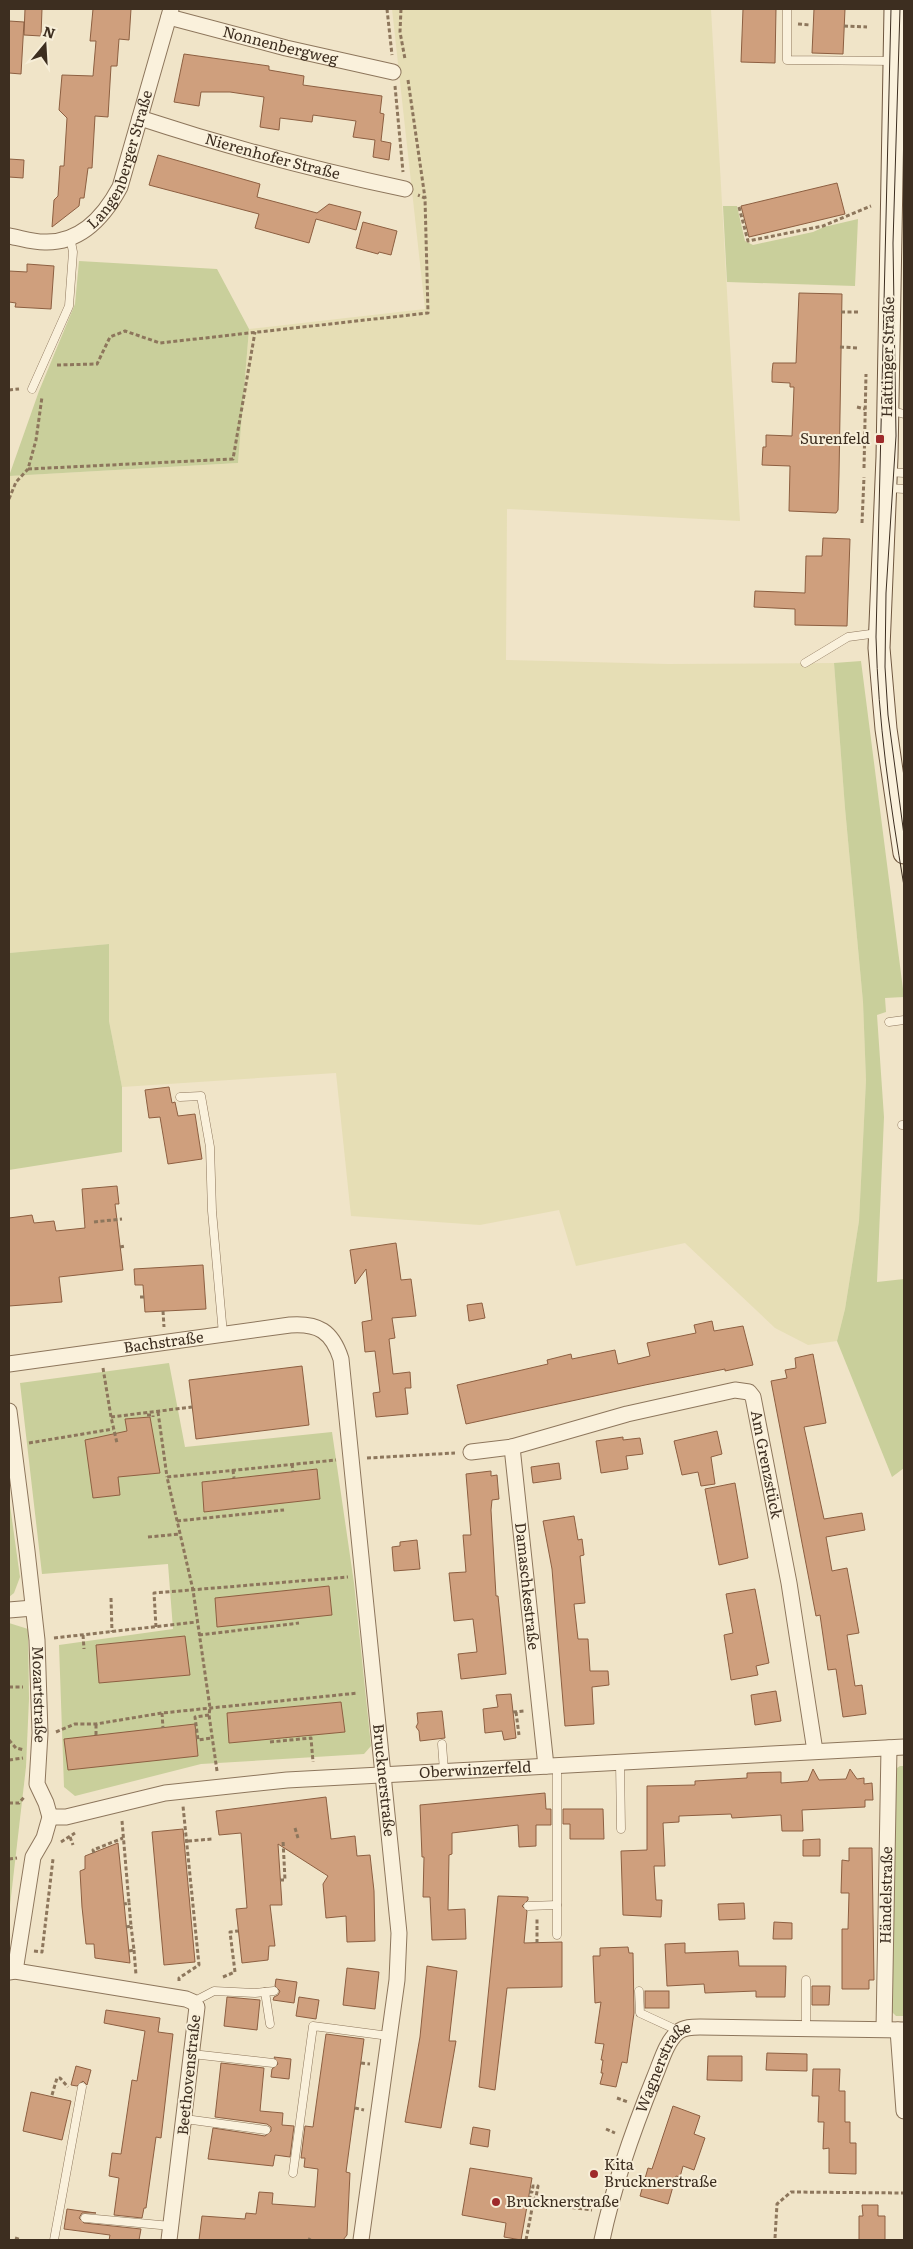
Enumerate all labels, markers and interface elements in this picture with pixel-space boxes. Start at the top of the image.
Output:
street label: Nonnenbergweg [220,19,341,70]
north arrow [20,20,70,70]
text: N [41,20,58,43]
street label: Langenberger Straße [81,87,157,234]
street label: Nierenhofer Straße [203,126,343,184]
street label: Hattinger Straße [874,296,899,418]
place label: Surenfeld [800,426,870,449]
marker: Surenfeld [874,433,886,445]
street label: Bachstraße [122,1324,205,1358]
street label: Am Grenzstück [746,1408,789,1521]
street label: Damaschkestraße [510,1521,547,1651]
street label: Mozartstraße [27,1645,53,1744]
street label: Brucknerstraße [368,1723,402,1838]
street label: Oberwinzerfeld [418,1754,532,1783]
street label: Händelstraße [873,1846,897,1944]
street label: Beethovenstraße [170,2013,205,2136]
street label: Wagnerstraße [629,2014,693,2116]
place label: Kita Brucknerstraße [604,2152,717,2192]
marker: Kita Brucknerstraße [588,2168,600,2180]
place label: Brucknerstraße [506,2189,619,2212]
marker: Brucknerstraße [490,2196,502,2208]

